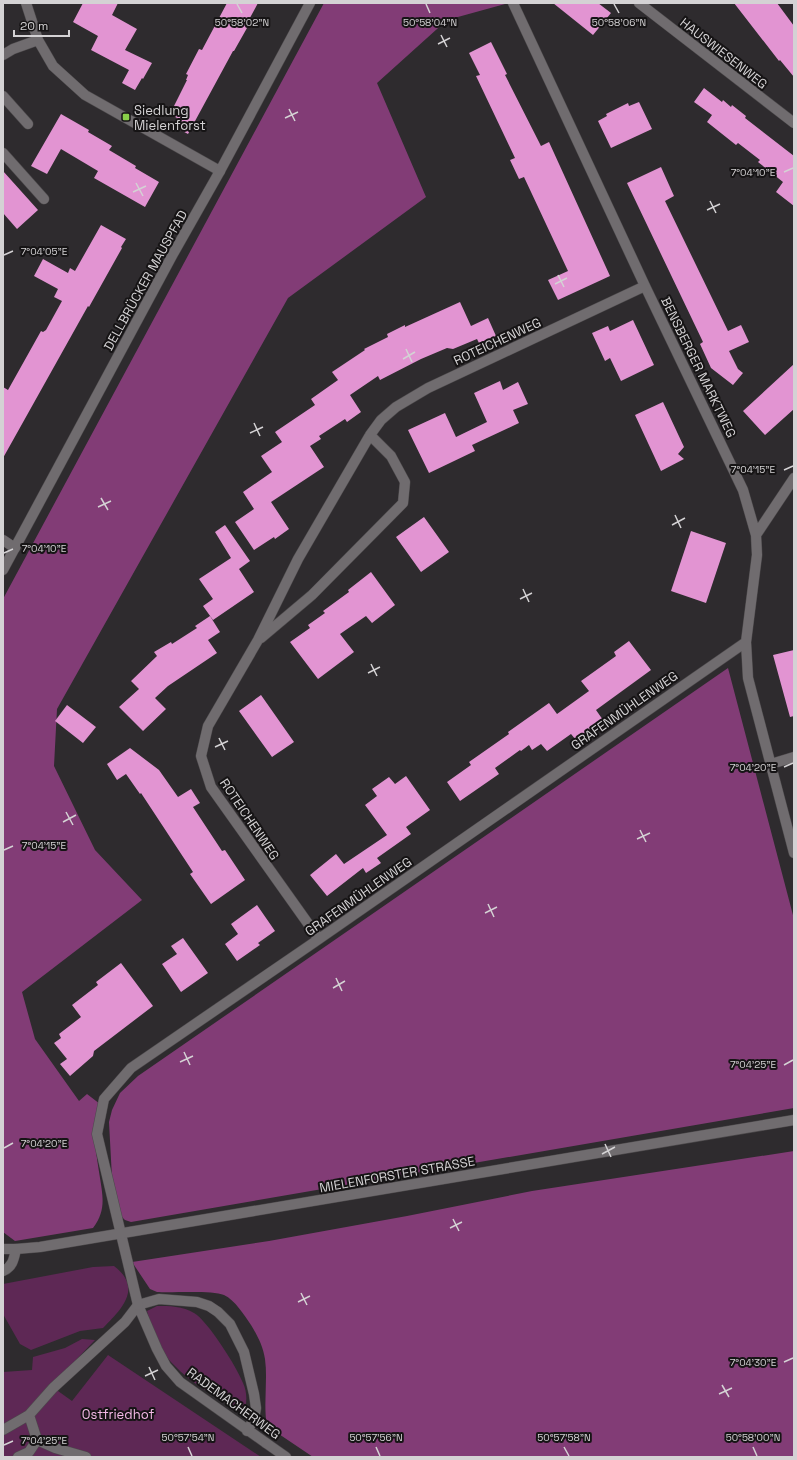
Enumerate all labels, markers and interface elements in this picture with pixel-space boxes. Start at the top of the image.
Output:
scale bar [14,12,69,38]
street label: HAUSWIESENWEG [677,14,771,93]
text: 50°58'02"N [215,16,269,29]
text: 50°58'04"N [403,16,457,29]
text: 50°58'06"N [592,16,646,29]
text: 20 m [20,18,48,34]
place label: Siedlung Mielenforst [134,102,206,134]
marker: Siedlung Mielenforst [121,112,131,122]
text: 7°04'10"E [731,166,776,179]
street label: DELLBRÜCKER MAUSPFAD [100,207,191,353]
text: 7°04'05"E [21,245,68,258]
street label: BENSBERGER MARKTWEG [657,294,740,440]
street label: ROTEICHENWEG [451,314,544,369]
text: 7°04'15"E [731,463,776,476]
text: 7°04'10"E [22,542,67,555]
street label: GRAFENMÜHLENWEG [568,667,681,754]
text: 7°04'20"E [730,761,777,774]
street label: ROTEICHENWEG [216,775,283,863]
text: 7°04'15"E [22,839,67,852]
street label: GRAFENMÜHLENWEG [302,853,415,940]
text: 7°04'25"E [730,1058,776,1071]
text: 7°04'20"E [21,1137,68,1150]
street label: MIELENFORSTER STRASSE [318,1152,476,1197]
text: 7°04'30"E [730,1356,777,1369]
street label: RADEMACHERWEG [184,1364,284,1443]
park label: Ostfriedhof [82,1406,154,1423]
text: 50°57'54"N [161,1431,215,1444]
text: 50°57'56"N [349,1431,403,1444]
text: 50°57'58"N [537,1431,591,1444]
text: 50°58'00"N [726,1431,780,1444]
text: 7°04'25"E [21,1434,67,1447]

